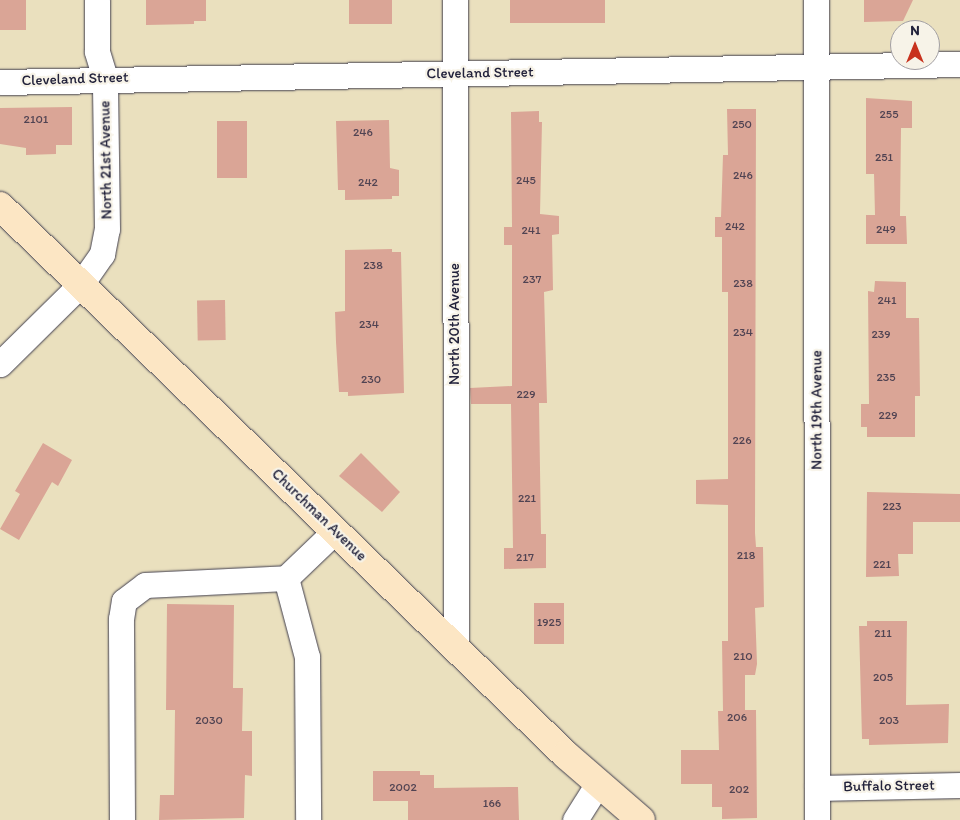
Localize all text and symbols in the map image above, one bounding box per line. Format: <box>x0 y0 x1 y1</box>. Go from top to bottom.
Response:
north arrow <box>890 20 940 70</box>
text: N <box>910 22 920 39</box>
street label: Cleveland Street <box>427 63 533 83</box>
street label: Cleveland Street <box>21 68 129 90</box>
street label: North 21st Avenue <box>96 101 116 219</box>
house number: 255 <box>880 108 898 122</box>
house number: 2101 <box>24 113 48 127</box>
house number: 250 <box>732 118 752 132</box>
house number: 246 <box>353 126 373 140</box>
house number: 251 <box>875 151 893 165</box>
house number: 246 <box>733 169 753 183</box>
house number: 245 <box>516 174 536 188</box>
house number: 242 <box>358 176 378 190</box>
house number: 242 <box>725 220 745 234</box>
house number: 249 <box>876 223 896 237</box>
house number: 241 <box>521 224 541 238</box>
house number: 238 <box>363 259 383 273</box>
street label: North 20th Avenue <box>446 263 464 385</box>
house number: 237 <box>523 273 541 287</box>
house number: 238 <box>733 277 753 291</box>
house number: 241 <box>877 294 897 308</box>
house number: 234 <box>359 318 379 332</box>
house number: 234 <box>733 326 753 340</box>
house number: 239 <box>871 328 891 342</box>
street label: North 19th Avenue <box>808 350 826 470</box>
house number: 235 <box>876 371 896 385</box>
house number: 230 <box>361 373 381 387</box>
house number: 229 <box>517 388 535 402</box>
house number: 229 <box>879 409 897 423</box>
house number: 226 <box>733 434 751 448</box>
street label: Churchman Avenue <box>268 465 370 565</box>
house number: 221 <box>518 492 536 506</box>
house number: 223 <box>882 500 902 514</box>
house number: 218 <box>737 549 755 563</box>
house number: 217 <box>516 551 534 565</box>
house number: 221 <box>873 558 891 572</box>
house number: 1925 <box>537 616 561 630</box>
house number: 211 <box>874 627 892 641</box>
house number: 210 <box>733 650 753 664</box>
house number: 205 <box>873 671 893 685</box>
house number: 206 <box>727 711 747 725</box>
house number: 2030 <box>195 714 223 728</box>
house number: 203 <box>879 714 899 728</box>
street label: Buffalo Street <box>843 776 935 796</box>
house number: 2002 <box>389 781 417 795</box>
house number: 202 <box>729 783 749 797</box>
house number: 166 <box>483 797 501 811</box>

